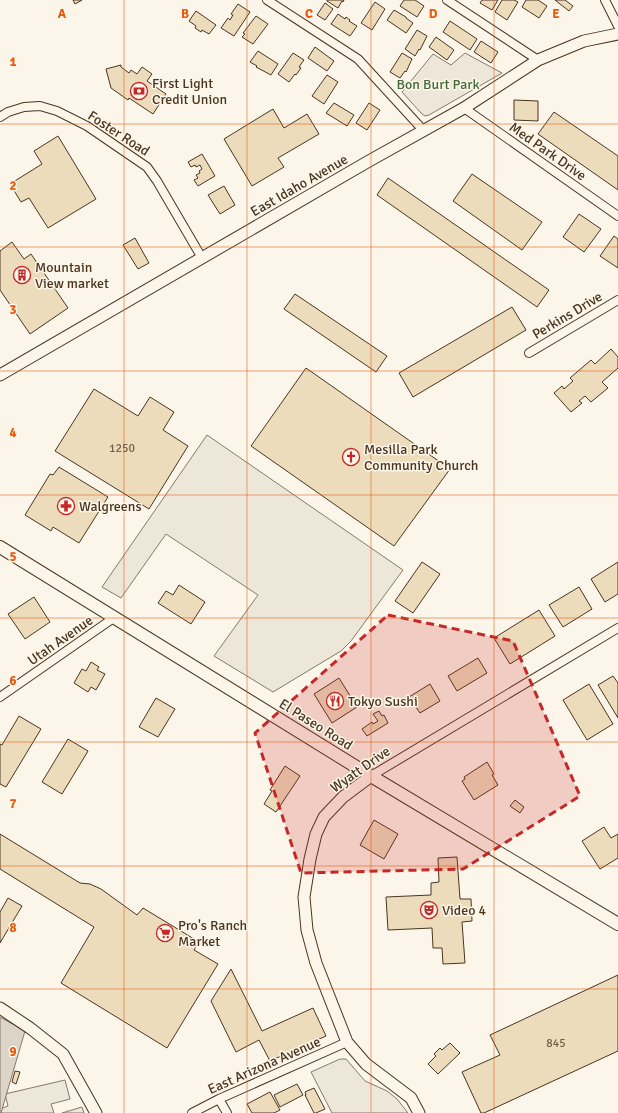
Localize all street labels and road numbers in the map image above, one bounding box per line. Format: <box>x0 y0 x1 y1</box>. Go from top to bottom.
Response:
street label: Foster Road <box>85 107 153 160</box>
street label: Med Park Drive <box>506 119 590 184</box>
street label: East Idaho Avenue <box>248 151 351 220</box>
street label: Perkins Drive <box>529 288 605 343</box>
street label: Utah Avenue <box>24 612 96 669</box>
street label: El Paseo Road <box>276 695 356 754</box>
street label: Wyatt Drive <box>327 743 394 796</box>
street label: East Arizona Avenue <box>205 1033 323 1098</box>

